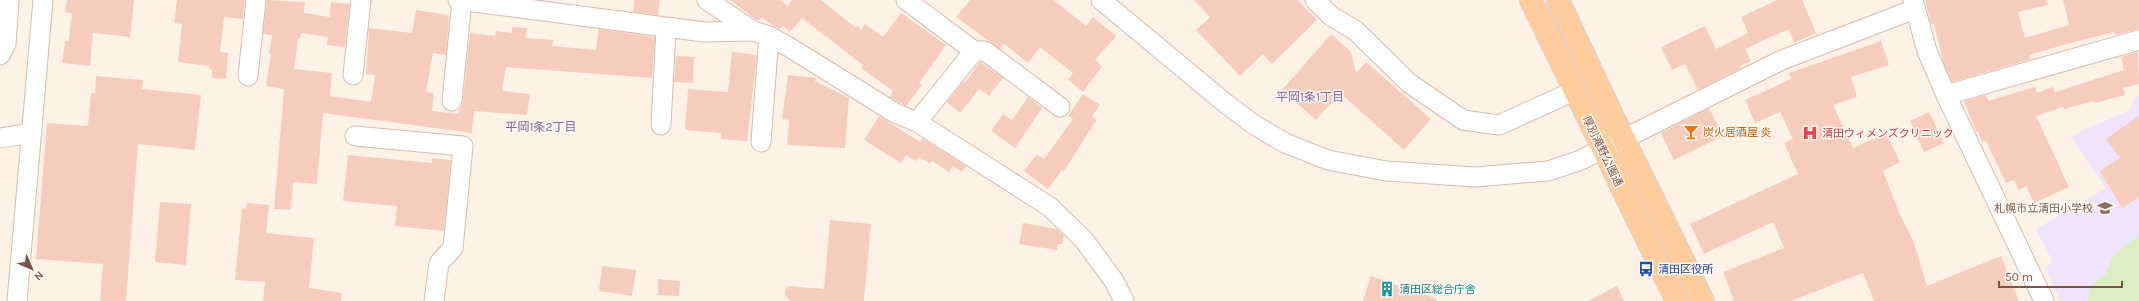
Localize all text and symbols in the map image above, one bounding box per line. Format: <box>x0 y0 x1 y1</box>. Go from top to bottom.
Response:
district label: 平岡1条1丁目 <box>1276 90 1344 104</box>
street label: 厚別滝野公園通 <box>1580 114 1625 189</box>
district label: 平岡1条2丁目 <box>506 120 576 134</box>
bar icon: 炭火居酒屋 炎 <box>1682 123 1700 141</box>
hospital icon: 清田ウィメンズクリニック <box>1801 124 1819 142</box>
place label: 炭火居酒屋 炎 <box>1703 126 1772 139</box>
place label: 清田ウィメンズクリニック <box>1822 127 1954 140</box>
school or university icon: 札幌市立清田小学校 <box>2096 199 2114 217</box>
place label: 札幌市立清田小学校 <box>1994 202 2093 215</box>
north arrow <box>12 249 52 289</box>
bus stop icon: 清田区役所 <box>1637 260 1655 278</box>
place label: 清田区役所 <box>1658 263 1714 276</box>
scale bar <box>1999 263 2122 289</box>
text: N <box>31 268 46 283</box>
text: 50 m <box>2005 270 2033 284</box>
building icon: 清田区総合庁舎 <box>1378 280 1396 298</box>
place label: 清田区総合庁舎 <box>1399 283 1476 296</box>

